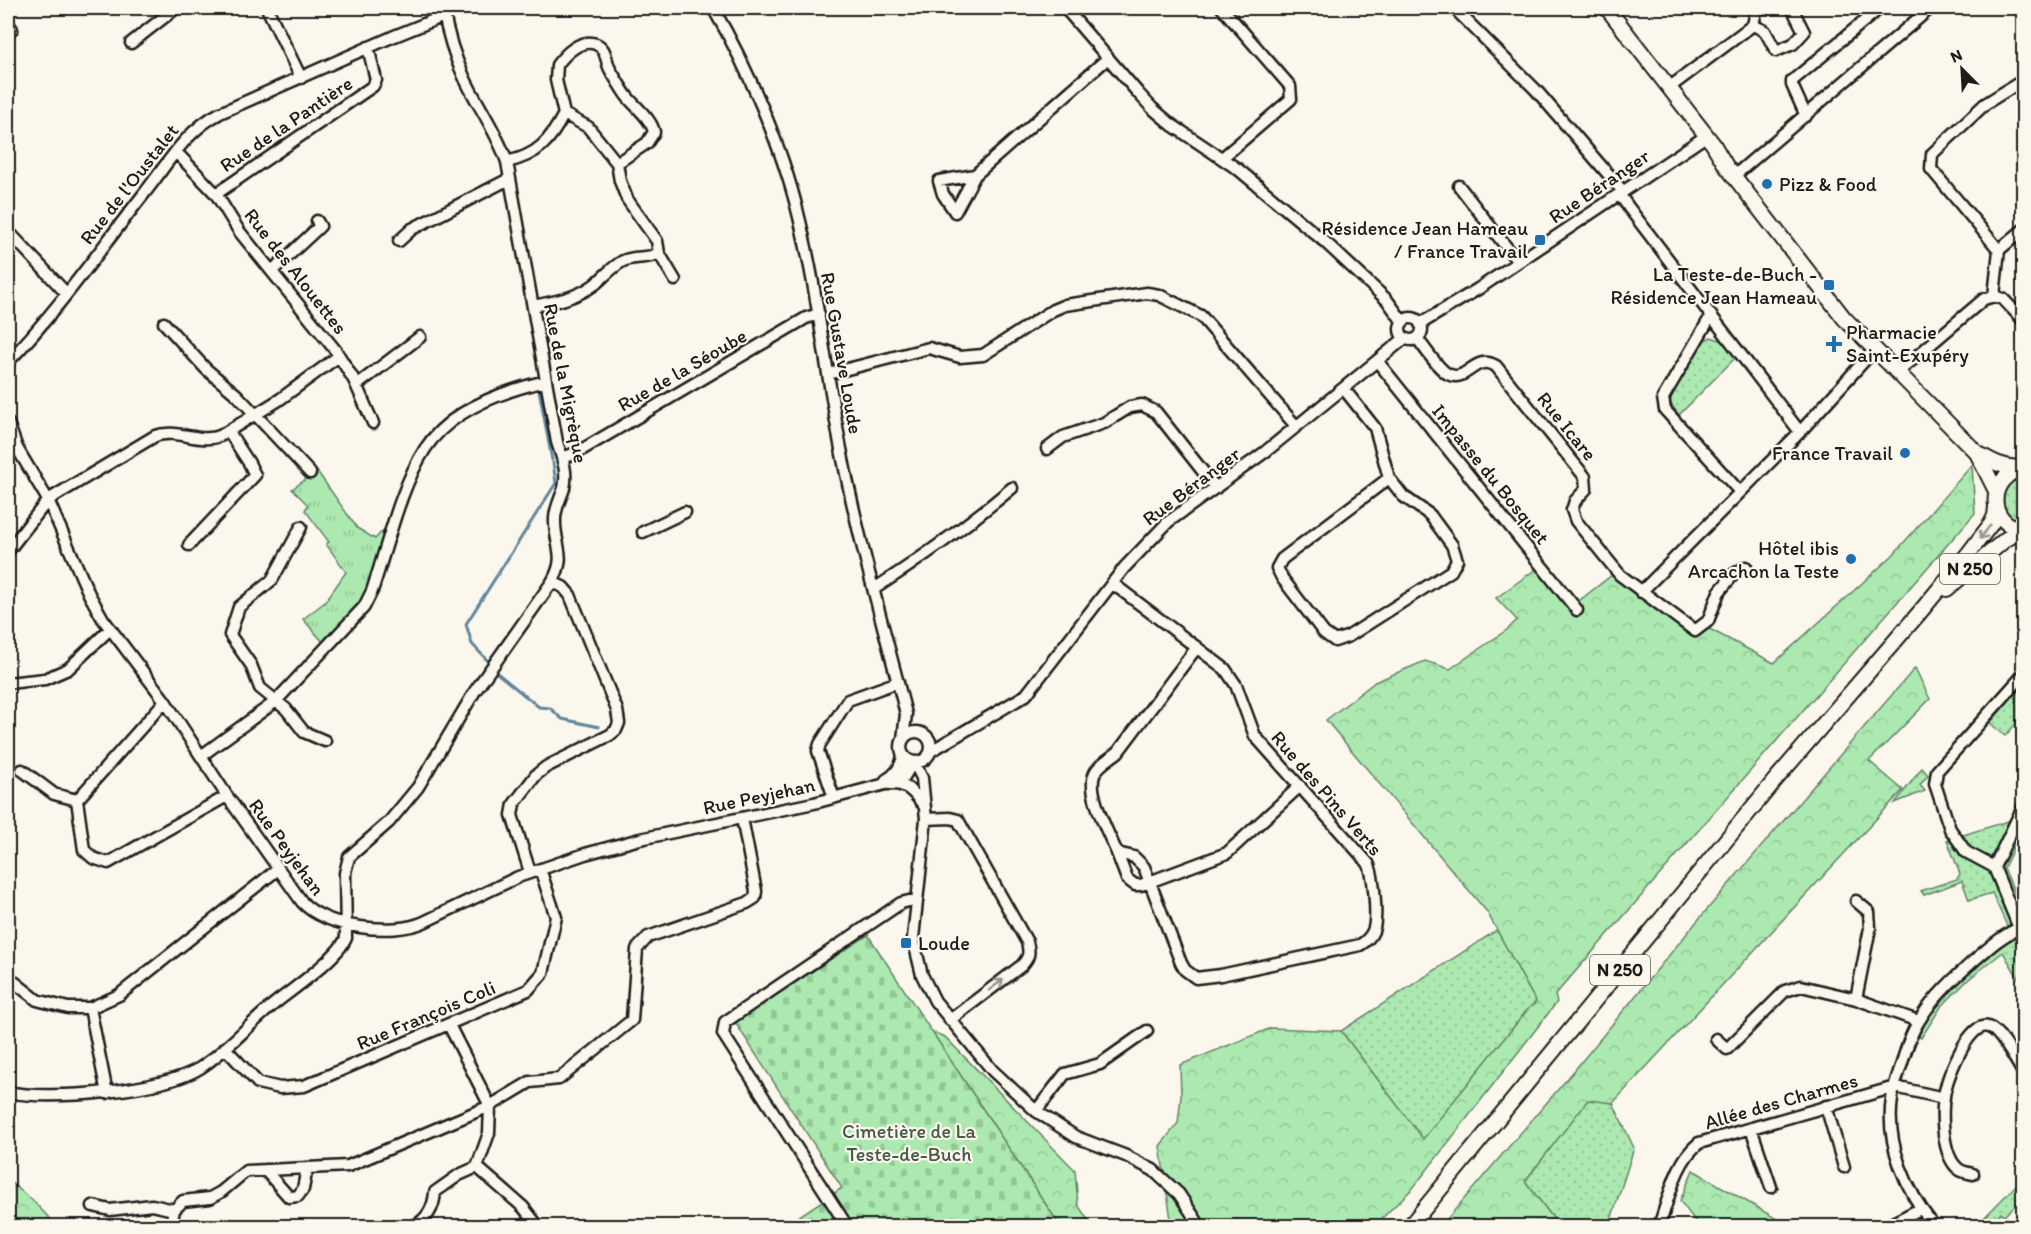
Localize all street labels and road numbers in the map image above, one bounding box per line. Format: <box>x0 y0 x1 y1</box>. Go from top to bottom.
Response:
street label: Rue de la Pantière <box>215 71 357 177</box>
street label: Rue de l'Oustalet <box>74 119 184 249</box>
street label: Rue Béranger <box>1544 144 1654 228</box>
street label: Rue des Alouettes <box>239 203 353 339</box>
street label: Rue Gustave Loude <box>816 270 868 436</box>
street label: Rue de la Migrèque <box>539 301 593 465</box>
street label: Rue de la Séoube <box>613 323 751 417</box>
street label: Rue Icare <box>1532 387 1602 465</box>
street label: Impasse du Bosquet <box>1427 399 1555 549</box>
street label: Rue Béranger <box>1137 441 1245 531</box>
road number: N 250 <box>1940 554 2000 584</box>
street label: Rue des Pins Verts <box>1266 726 1388 860</box>
street label: Rue Peyjehan <box>701 772 817 820</box>
street label: Rue Peyjehan <box>244 794 330 900</box>
road number: N 250 <box>1590 955 1650 985</box>
street label: Rue François Coli <box>353 975 499 1055</box>
street label: Allée des Charmes <box>1702 1068 1860 1134</box>

